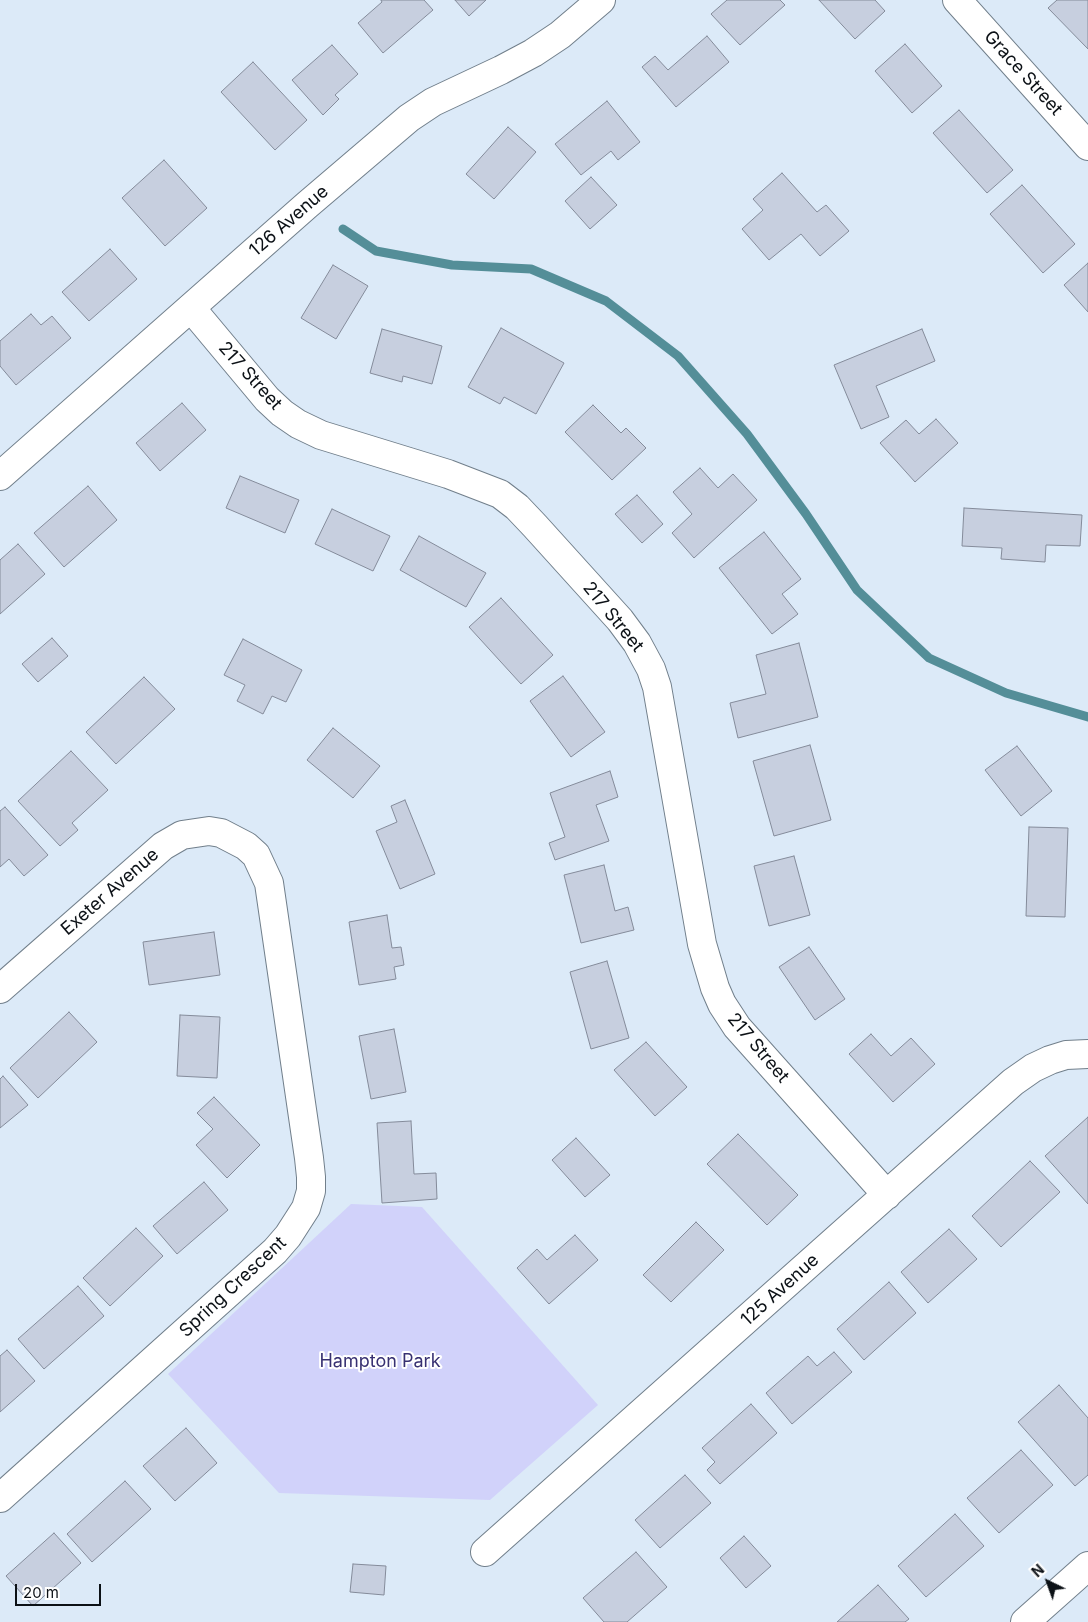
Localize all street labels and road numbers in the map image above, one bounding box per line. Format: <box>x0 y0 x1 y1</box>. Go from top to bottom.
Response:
street label: Grace Street <box>979 26 1067 120</box>
street label: 126 Avenue <box>245 181 333 261</box>
street label: 217 Street <box>214 337 286 415</box>
street label: 217 Street <box>578 577 648 657</box>
street label: Exeter Avenue <box>57 844 163 940</box>
street label: 217 Street <box>723 1009 793 1087</box>
street label: Spring Crescent <box>175 1232 291 1342</box>
street label: 125 Avenue <box>737 1249 823 1331</box>

